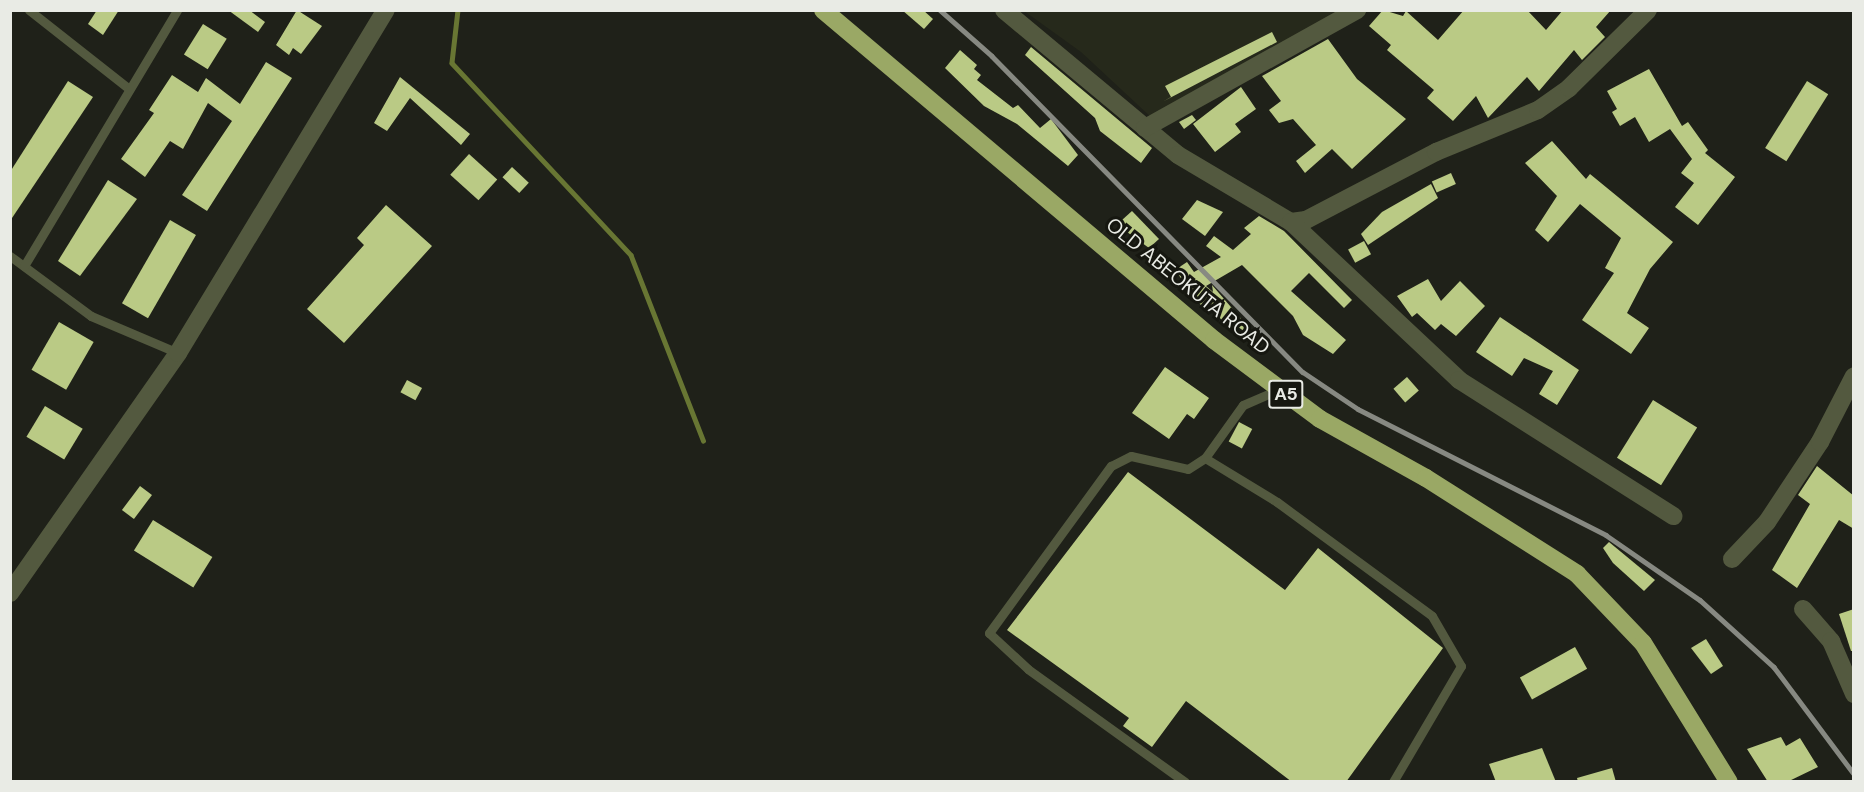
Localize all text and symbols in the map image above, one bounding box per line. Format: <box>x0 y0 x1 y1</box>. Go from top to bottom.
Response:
street label: OLD ABEOKUTA ROAD <box>1101 213 1275 359</box>
road number: A5 <box>1268 379 1304 409</box>

